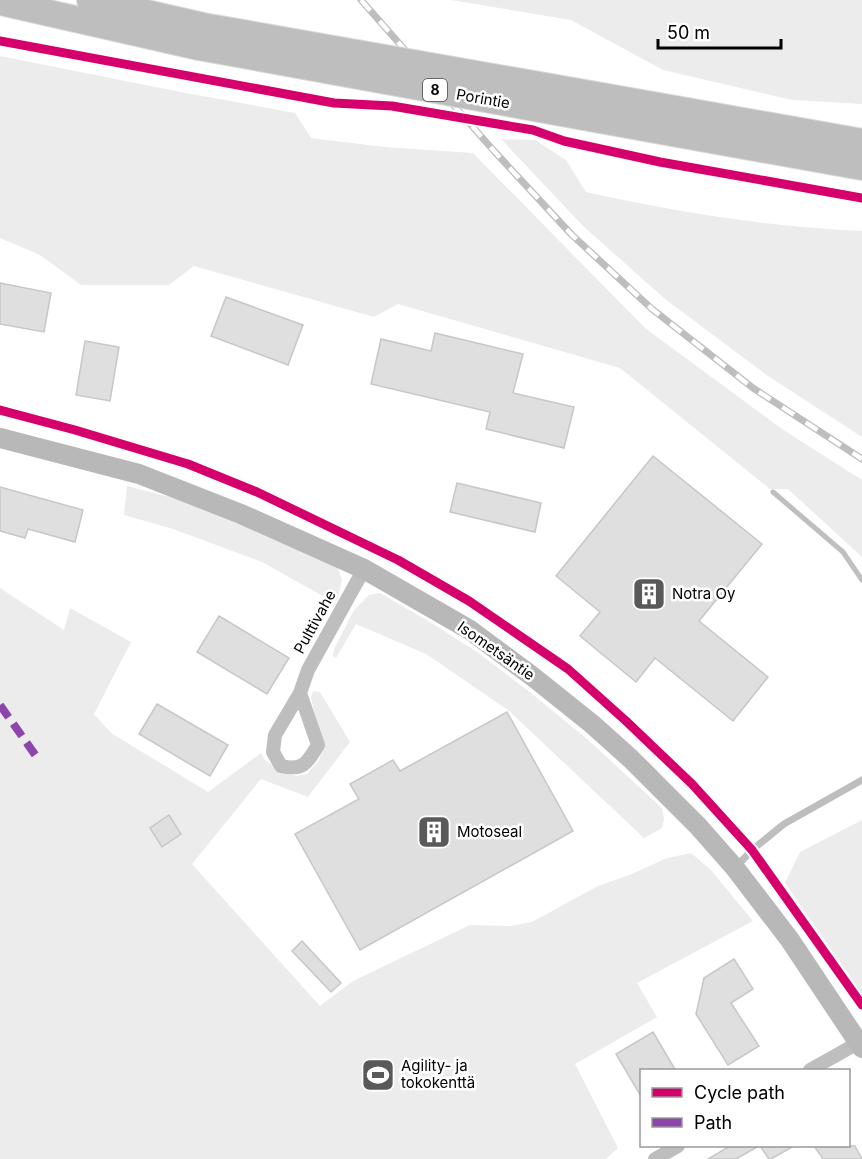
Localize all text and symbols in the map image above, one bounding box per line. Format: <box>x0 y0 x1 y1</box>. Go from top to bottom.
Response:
scale bar <box>658 12 781 50</box>
text: 50 m <box>667 22 710 43</box>
road number: 8 <box>423 79 447 101</box>
street label: Porintie <box>455 84 511 113</box>
building icon: Notra Oy <box>631 576 667 612</box>
place label: Notra Oy <box>672 584 736 603</box>
street label: Pulttivahe <box>289 587 340 657</box>
street label: Isometsäntie <box>454 617 539 684</box>
building icon: Motoseal <box>416 814 452 850</box>
place label: Motoseal <box>457 822 522 841</box>
place label: Agility- ja tokokenttä <box>401 1056 475 1092</box>
sports icon: Agility- ja tokokenttä <box>360 1057 396 1093</box>
legend <box>640 1069 850 1147</box>
text: Cycle path <box>694 1082 785 1103</box>
text: Path <box>694 1112 732 1133</box>

